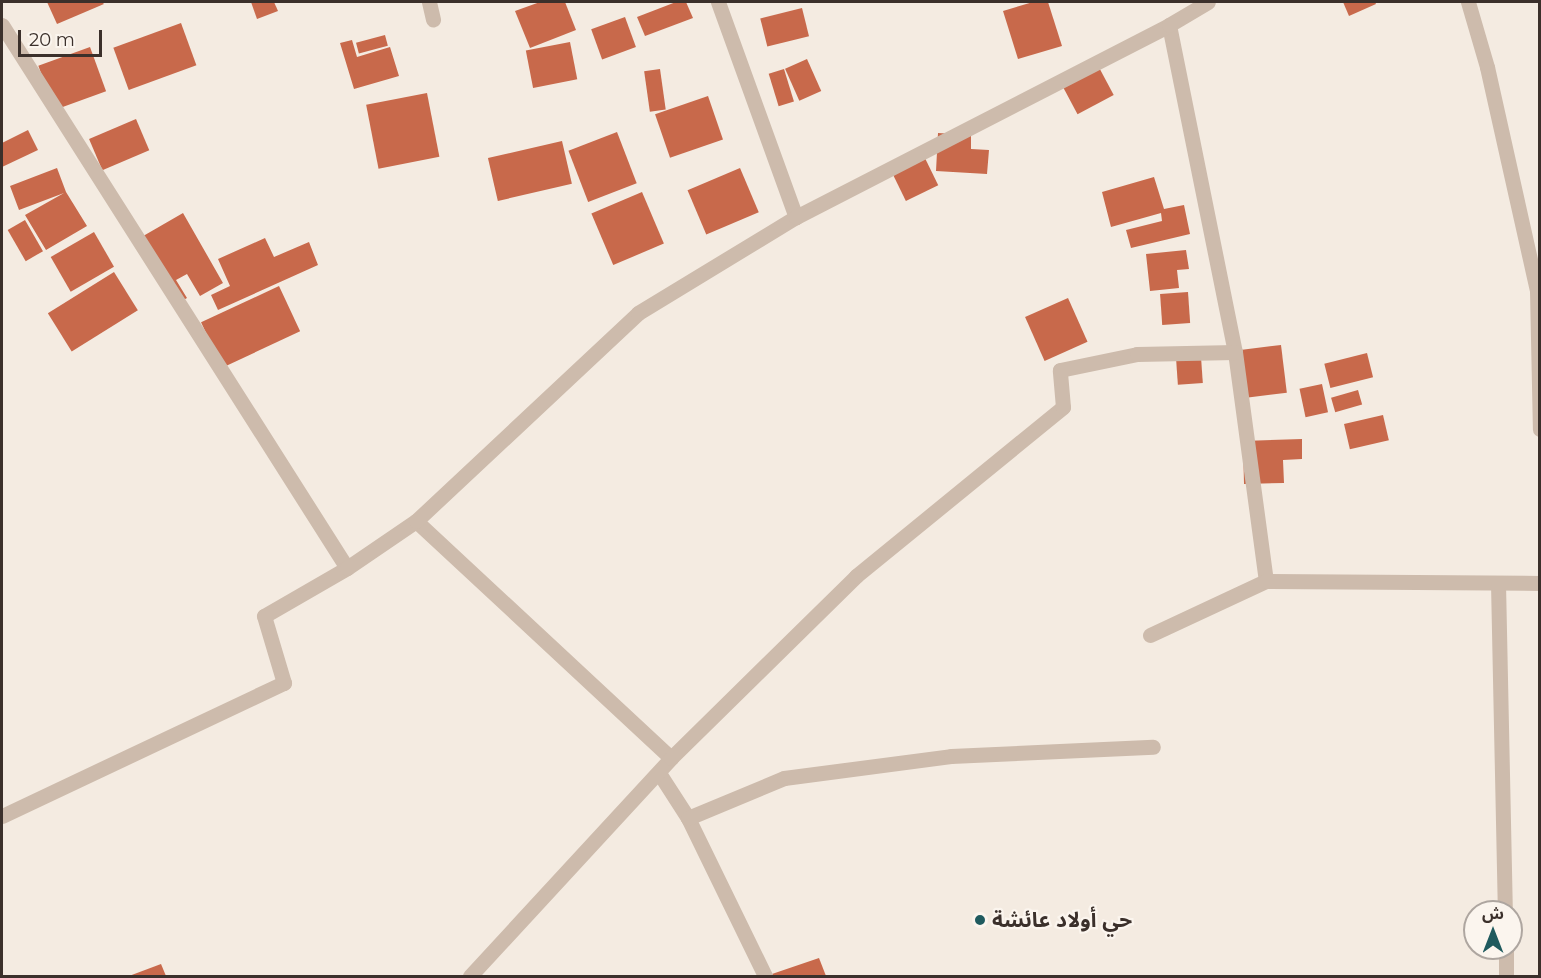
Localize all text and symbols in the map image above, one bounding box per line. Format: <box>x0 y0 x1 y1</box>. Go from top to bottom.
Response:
scale bar <box>21 18 105 56</box>
text: 20 m <box>29 29 75 51</box>
north arrow <box>1463 900 1523 960</box>
text: ش <box>1482 904 1504 923</box>
place label: حي أولاد عائشة <box>992 907 1132 933</box>
marker: حي أولاد عائشة <box>973 913 987 927</box>

